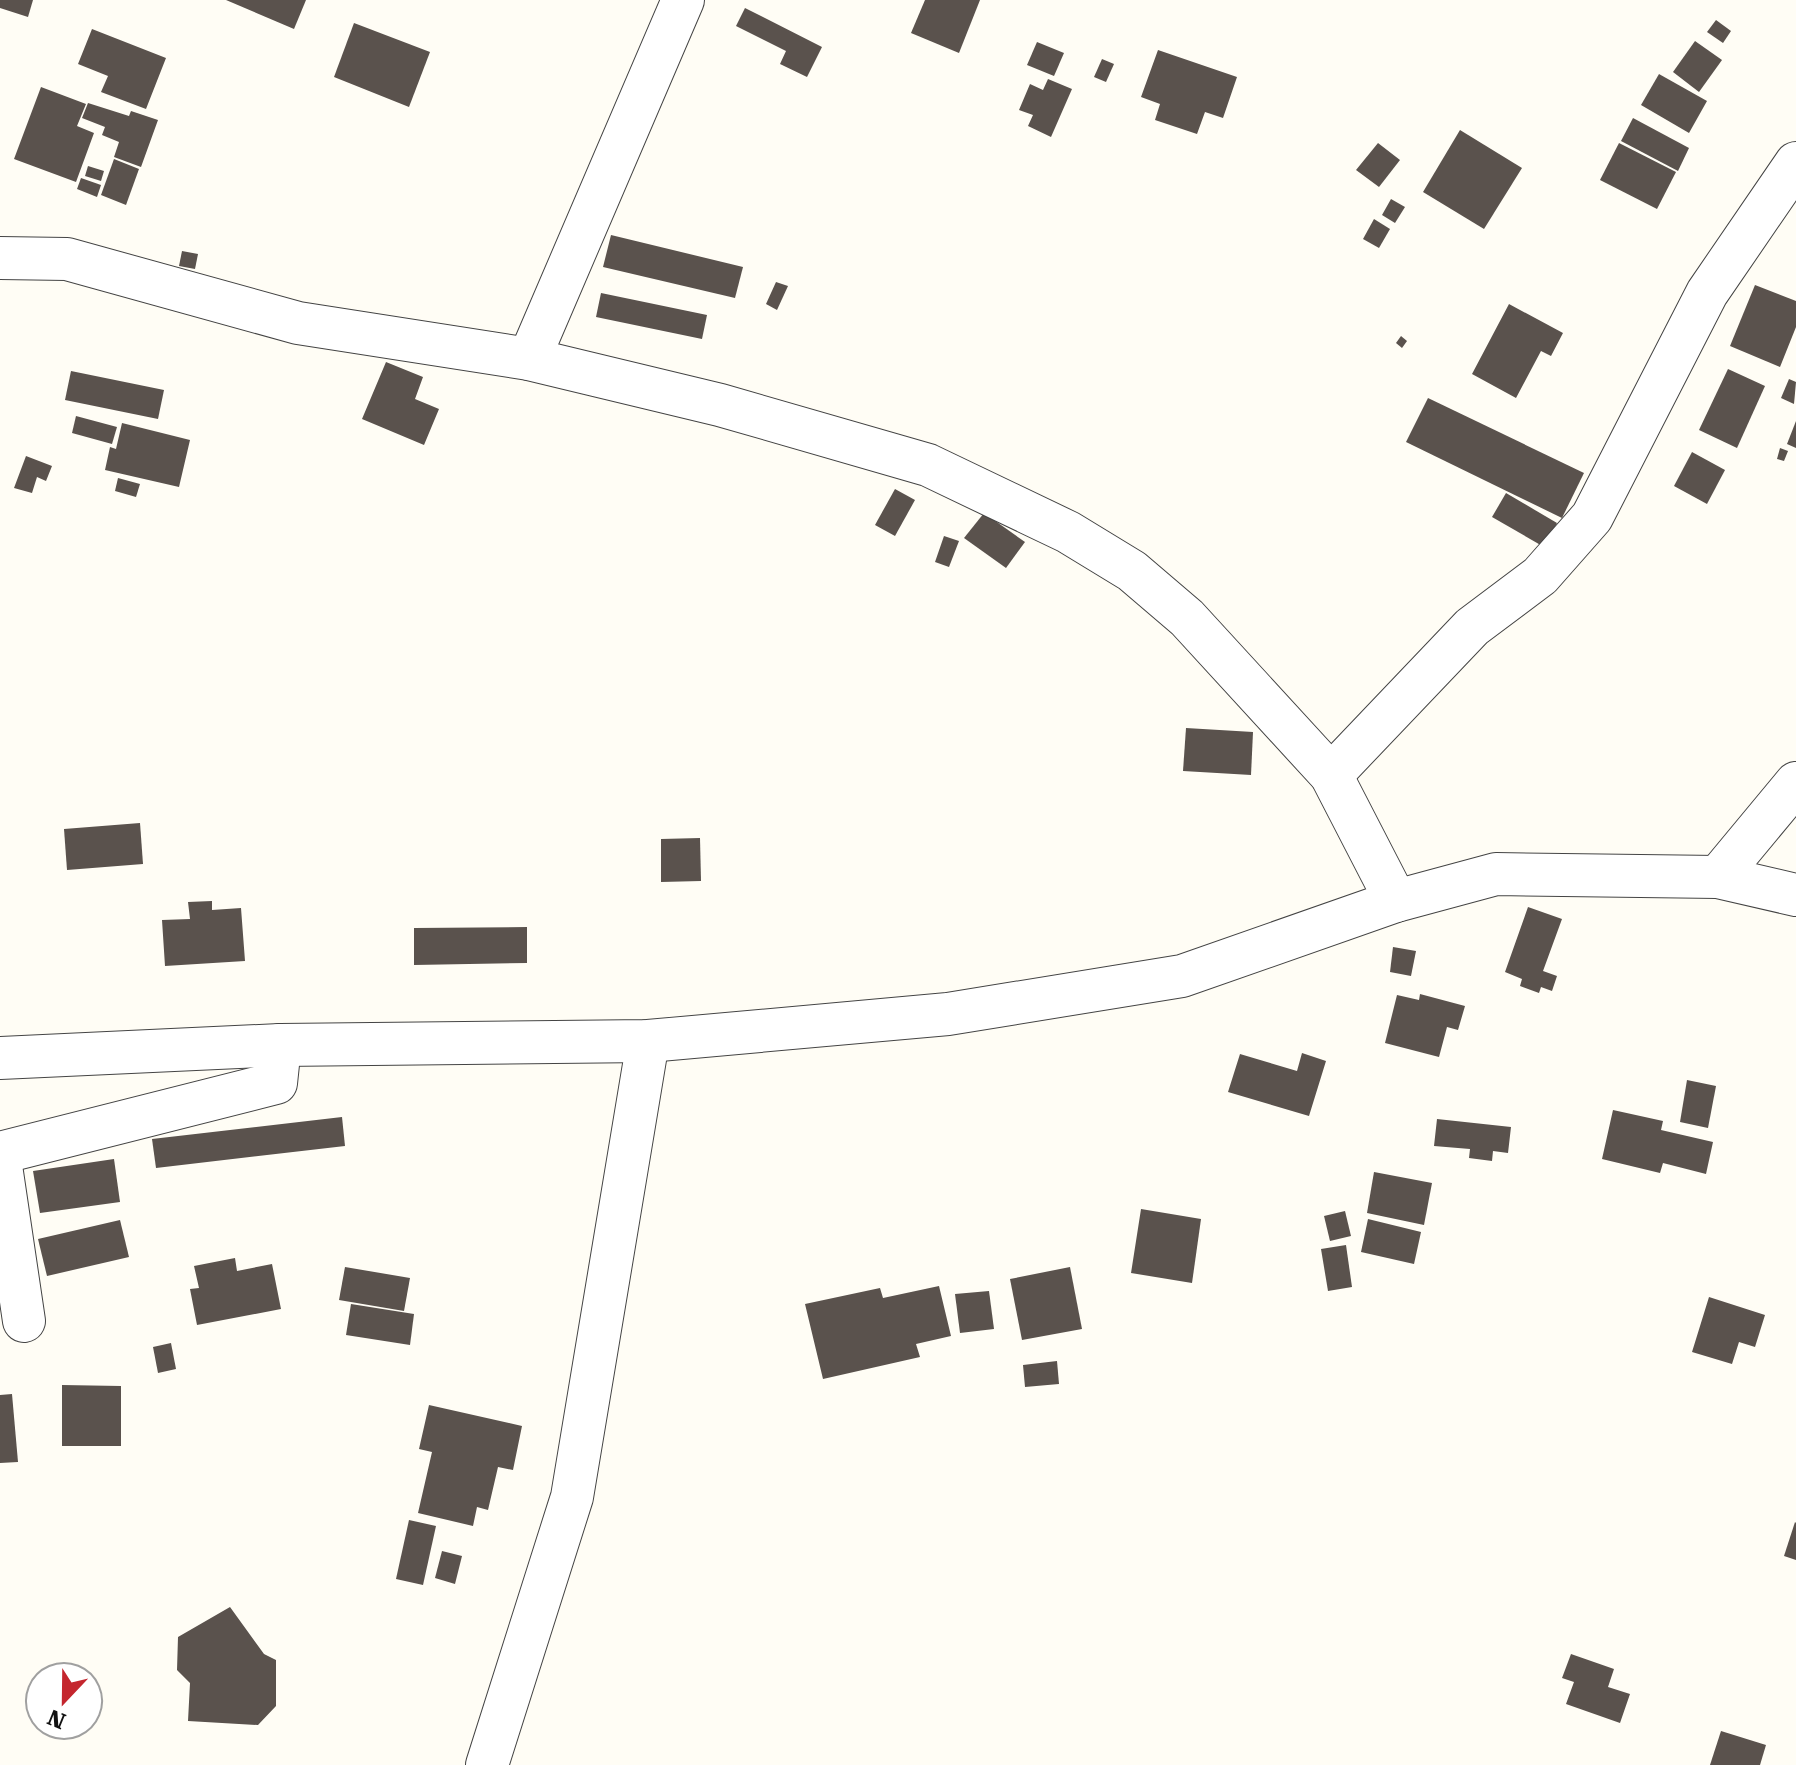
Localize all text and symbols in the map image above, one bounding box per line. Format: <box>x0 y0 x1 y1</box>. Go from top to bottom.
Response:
north arrow <box>24 1661 104 1741</box>
text: N <box>44 1704 69 1734</box>

